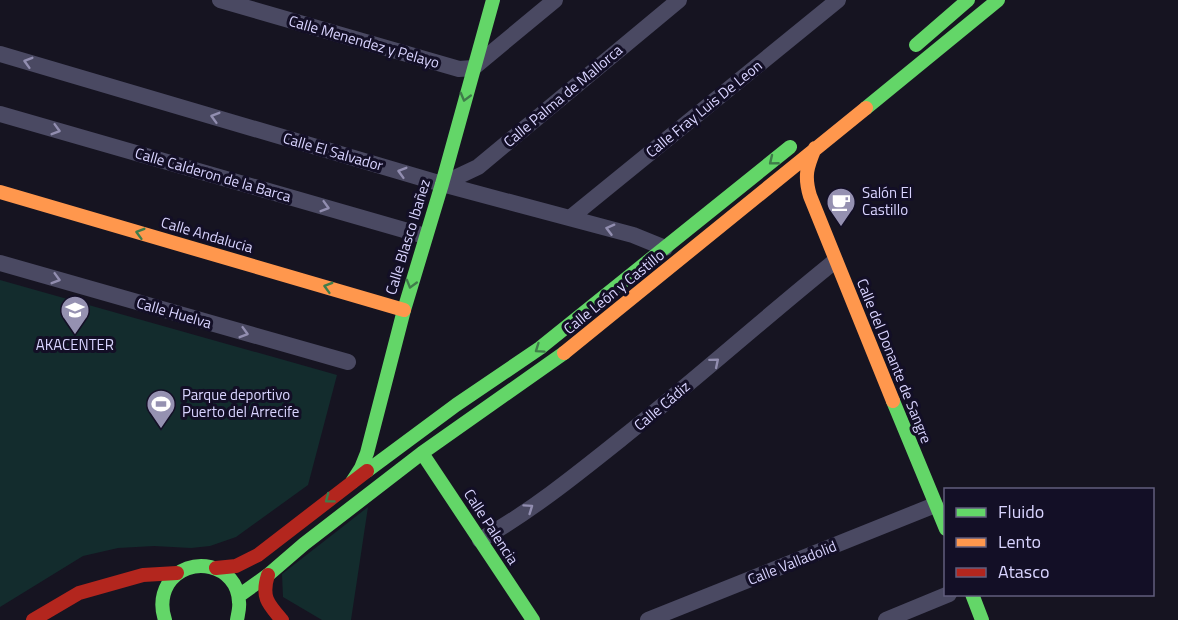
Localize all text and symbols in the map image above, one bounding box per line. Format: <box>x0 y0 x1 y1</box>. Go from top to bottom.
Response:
street label: Calle Menendez y Pelayo <box>286 9 442 74</box>
street label: Calle Palma de Mallorca <box>498 38 628 152</box>
street label: Calle Fray Luis De Leon <box>640 54 767 163</box>
one-way arrow <box>23 57 33 69</box>
one-way arrow <box>460 92 473 102</box>
one-way arrow <box>210 112 221 124</box>
one-way arrow <box>50 123 61 135</box>
street label: Calle El Salvador <box>280 126 386 177</box>
street label: Calle Calderon de la Barca <box>132 141 294 208</box>
one-way arrow <box>768 154 779 165</box>
one-way arrow <box>397 167 408 179</box>
street label: Calle Blasco Ibañez <box>379 176 436 298</box>
place label: Salón El Castillo <box>862 181 912 221</box>
cafe icon: Salón El Castillo <box>825 186 857 228</box>
one-way arrow <box>319 200 329 212</box>
street label: Calle Andalucia <box>158 210 256 259</box>
one-way arrow <box>605 224 616 236</box>
one-way arrow <box>135 228 146 240</box>
street label: Calle León y Castillo <box>558 244 669 340</box>
one-way arrow <box>50 272 61 284</box>
street label: Calle del Donante de Sangre <box>851 275 938 447</box>
one-way arrow <box>406 278 418 289</box>
one-way arrow <box>323 282 333 294</box>
street label: Calle Huelva <box>134 291 215 334</box>
school or university icon: AKACENTER <box>59 294 91 336</box>
one-way arrow <box>238 326 249 338</box>
place label: AKACENTER <box>36 333 114 356</box>
one-way arrow <box>534 342 545 353</box>
one-way arrow <box>708 358 719 369</box>
street label: Calle Cádiz <box>629 375 695 436</box>
place label: Parque deportivo Puerto del Arrecife <box>182 383 299 423</box>
sports icon: Parque deportivo Puerto del Arrecife <box>145 388 177 430</box>
street label: Calle Palencia <box>458 484 525 570</box>
legend <box>944 488 1154 596</box>
one-way arrow <box>325 492 336 503</box>
text: Fluido <box>998 498 1044 525</box>
one-way arrow <box>522 504 533 515</box>
text: Lento <box>998 528 1041 555</box>
street label: Calle Valladolid <box>744 534 840 591</box>
text: Atasco <box>998 558 1049 585</box>

